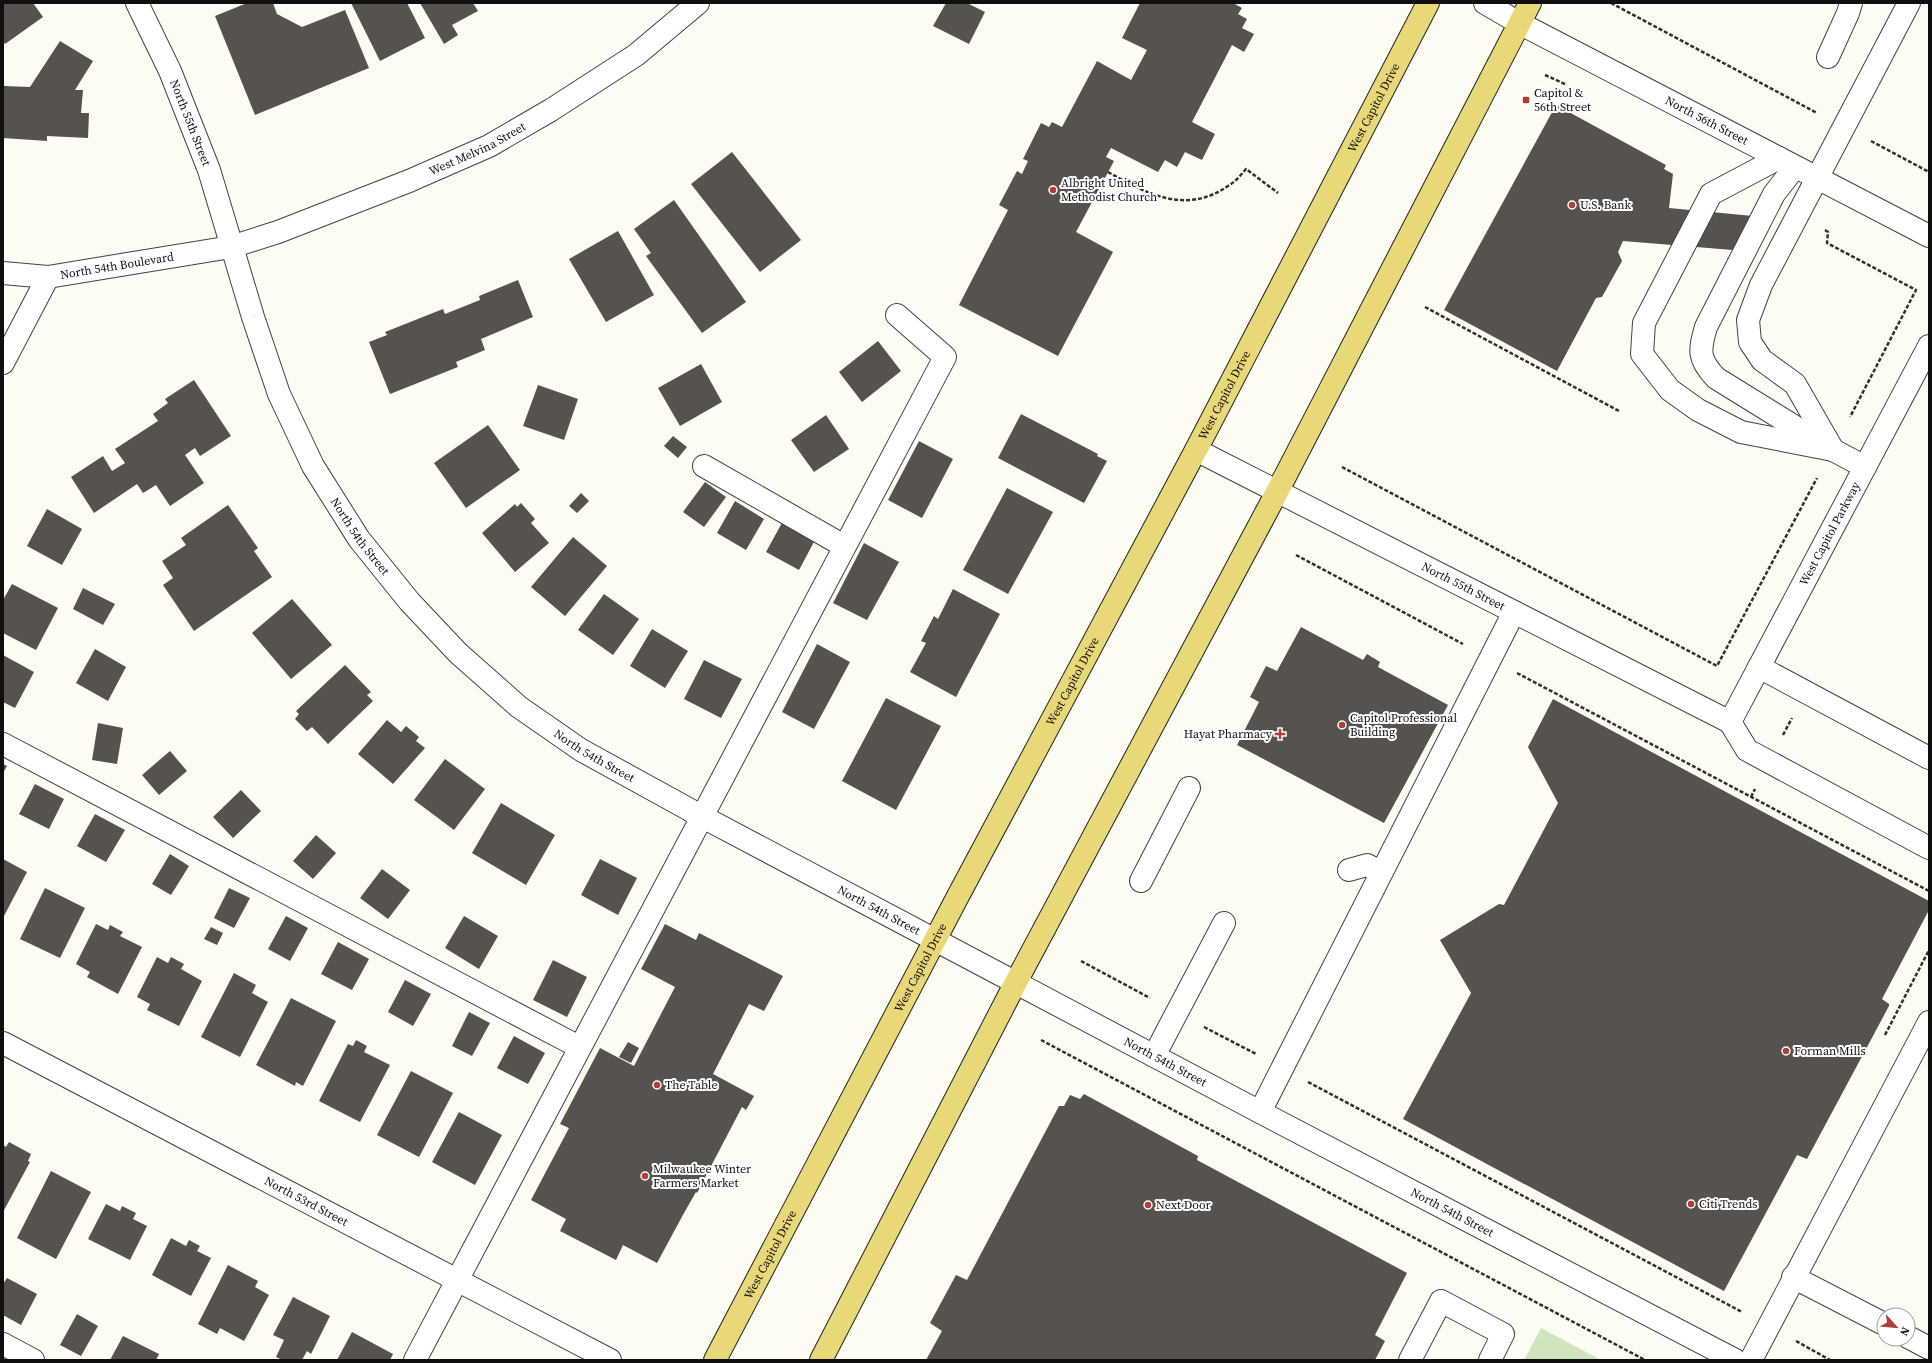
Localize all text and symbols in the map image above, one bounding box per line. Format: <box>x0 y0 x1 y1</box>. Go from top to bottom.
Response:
street label: West Capitol Drive <box>1344 60 1403 155</box>
street label: North 55th Street <box>166 77 215 168</box>
place label: Capitol & 56th Street <box>1534 85 1591 115</box>
street label: North 56th Street <box>1662 92 1751 149</box>
marker: Capitol & 56th Street <box>1521 95 1531 105</box>
street label: West Melvina Street <box>427 118 529 179</box>
place label: Albright United Methodist Church <box>1061 175 1157 205</box>
marker: Albright United Methodist Church <box>1048 185 1058 195</box>
place label: U.S. Bank <box>1580 197 1632 213</box>
marker: U.S. Bank <box>1567 200 1577 210</box>
street label: North 54th Boulevard <box>59 248 175 283</box>
street label: West Capitol Drive <box>1195 348 1254 443</box>
street label: West Capitol Parkway <box>1796 478 1864 588</box>
street label: North 54th Street <box>327 495 393 578</box>
street label: North 55th Street <box>1419 558 1508 614</box>
street label: West Capitol Drive <box>1042 634 1103 729</box>
place label: Capitol Professional Building <box>1350 710 1457 740</box>
marker: Capitol Professional Building <box>1337 720 1347 730</box>
street label: North 54th Street <box>551 726 638 786</box>
place label: Hayat Pharmacy <box>1184 726 1273 742</box>
marker: Hayat Pharmacy <box>1275 729 1285 739</box>
street label: North 54th Street <box>835 882 923 939</box>
street label: West Capitol Drive <box>891 920 950 1015</box>
street label: North 54th Street <box>1121 1033 1210 1090</box>
place label: Forman Mills <box>1794 1043 1866 1059</box>
marker: Forman Mills <box>1781 1046 1791 1056</box>
place label: The Table <box>665 1077 718 1093</box>
marker: The Table <box>652 1080 662 1090</box>
place label: Milwaukee Winter Farmers Market <box>653 1161 751 1191</box>
marker: Milwaukee Winter Farmers Market <box>640 1171 650 1181</box>
street label: North 53rd Street <box>262 1173 351 1230</box>
street label: North 54th Street <box>1408 1184 1497 1241</box>
place label: Citi Trends <box>1699 1196 1757 1212</box>
place label: Next Door <box>1156 1197 1211 1213</box>
marker: Citi Trends <box>1686 1199 1696 1209</box>
marker: Next Door <box>1143 1200 1153 1210</box>
street label: West Capitol Drive <box>740 1207 800 1302</box>
north arrow <box>1876 1307 1916 1347</box>
text: N <box>1896 1324 1913 1338</box>

